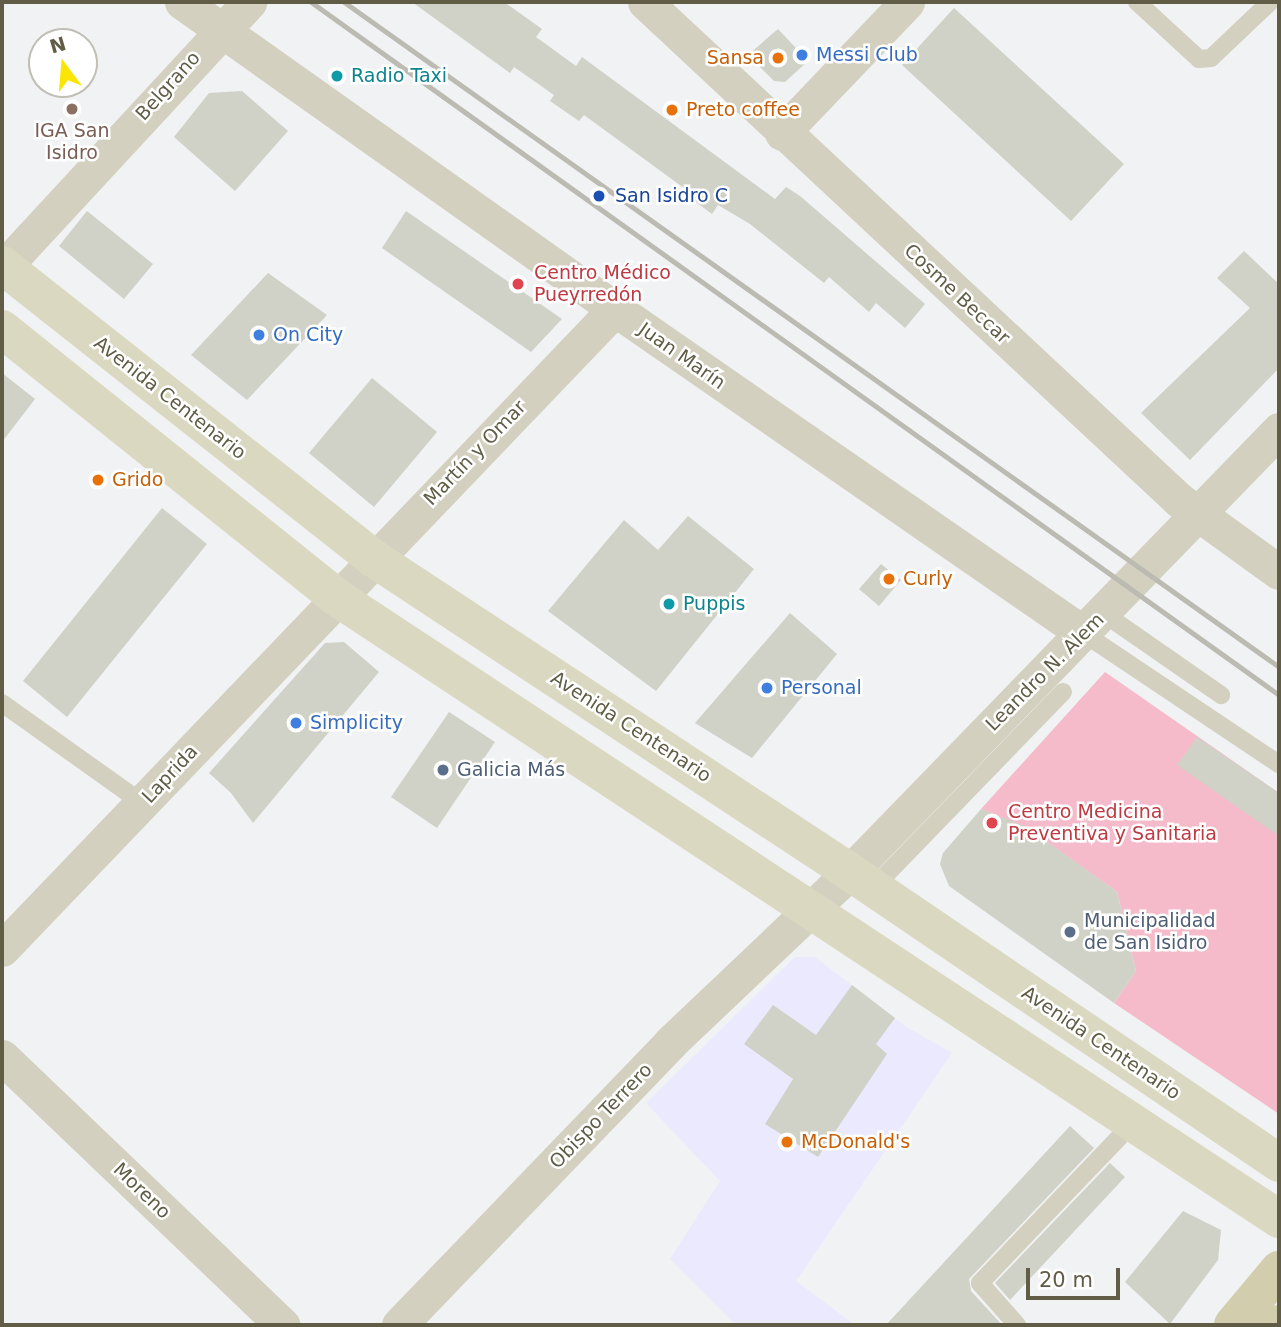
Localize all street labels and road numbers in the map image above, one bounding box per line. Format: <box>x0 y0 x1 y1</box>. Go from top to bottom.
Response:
street label: Belgrano <box>131 47 205 125</box>
street label: Cosme Beccar <box>899 239 1015 349</box>
street label: Juan Marín <box>634 318 730 394</box>
street label: Avenida Centenario <box>90 332 250 464</box>
street label: Martín y Omar <box>419 396 531 510</box>
street label: Leandro N. Alem <box>981 608 1109 736</box>
street label: Avenida Centenario <box>547 667 715 787</box>
street label: Laprida <box>137 740 203 808</box>
street label: Avenida Centenario <box>1017 981 1185 1105</box>
street label: Obispo Terrero <box>545 1059 657 1173</box>
street label: Moreno <box>109 1158 175 1224</box>

